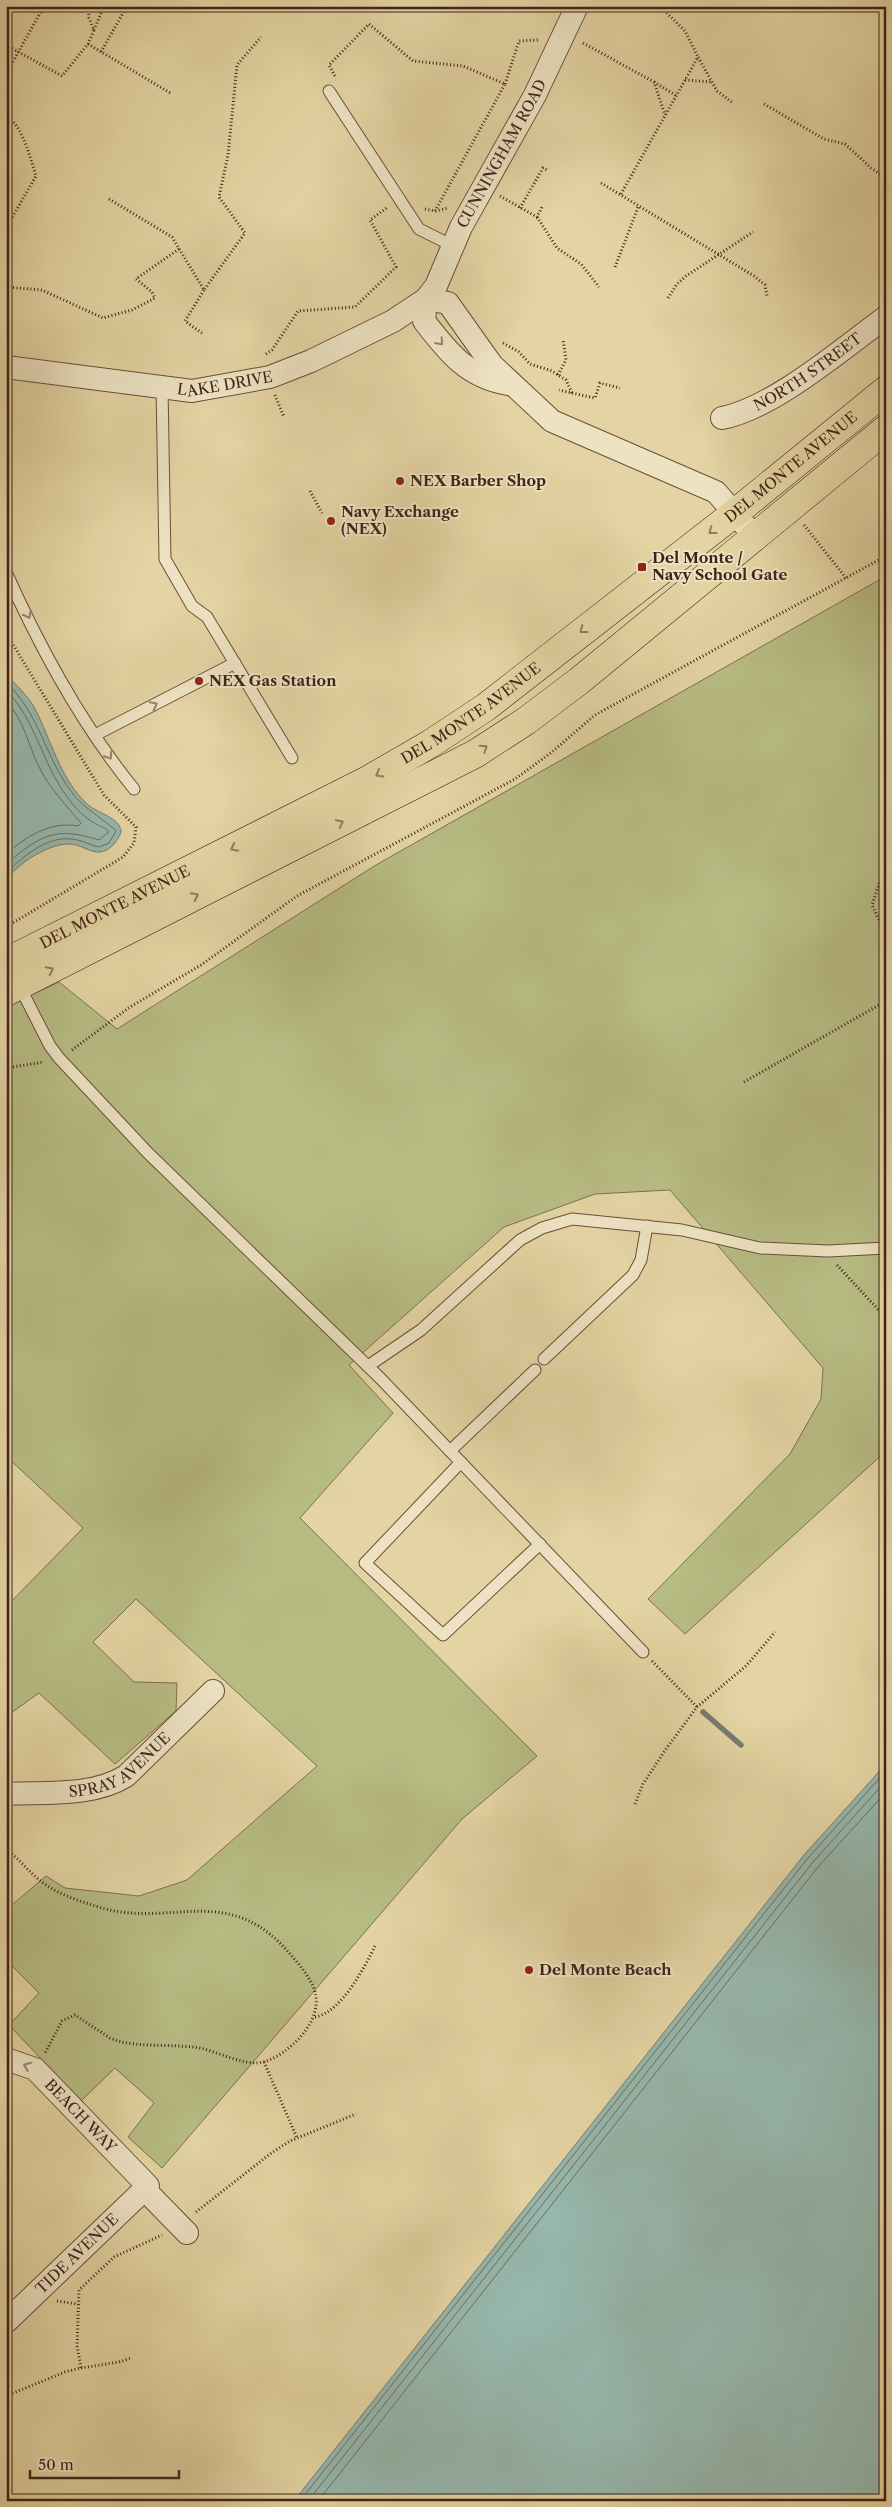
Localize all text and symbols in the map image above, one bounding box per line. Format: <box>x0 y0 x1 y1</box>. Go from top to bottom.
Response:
street label: CUNNINGHAM ROAD <box>452 76 550 231</box>
street label: NORTH STREET <box>750 328 866 415</box>
one-way arrow <box>434 336 443 345</box>
street label: LAKE DRIVE <box>176 367 274 401</box>
street label: DEL MONTE AVENUE <box>721 407 861 527</box>
place label: NEX Barber Shop <box>410 471 546 490</box>
marker: NEX Barber Shop <box>394 475 406 487</box>
place label: Navy Exchange (NEX) <box>341 502 459 538</box>
marker: Navy Exchange (NEX) <box>325 515 337 527</box>
one-way arrow <box>708 525 718 534</box>
place label: Del Monte / Navy School Gate <box>652 548 787 584</box>
marker: Del Monte / Navy School Gate <box>636 561 648 573</box>
one-way arrow <box>22 610 32 619</box>
one-way arrow <box>580 625 589 633</box>
street label: DEL MONTE AVENUE <box>397 658 544 768</box>
place label: NEX Gas Station <box>209 671 337 690</box>
marker: NEX Gas Station <box>193 675 205 687</box>
one-way arrow <box>149 701 158 711</box>
one-way arrow <box>478 745 488 754</box>
one-way arrow <box>102 751 112 760</box>
one-way arrow <box>375 767 384 777</box>
one-way arrow <box>334 819 343 829</box>
one-way arrow <box>231 842 240 852</box>
street label: DEL MONTE AVENUE <box>36 861 193 952</box>
one-way arrow <box>189 892 198 902</box>
one-way arrow <box>44 966 53 976</box>
street label: SPRAY AVENUE <box>68 1728 174 1801</box>
place label: Del Monte Beach <box>539 1960 672 1979</box>
marker: Del Monte Beach <box>523 1964 535 1976</box>
one-way arrow <box>23 2062 32 2072</box>
street label: BEACH WAY <box>41 2075 121 2157</box>
street label: TIDE AVENUE <box>31 2209 122 2298</box>
scale bar <box>30 2447 179 2479</box>
text: 50 m <box>38 2455 74 2474</box>

